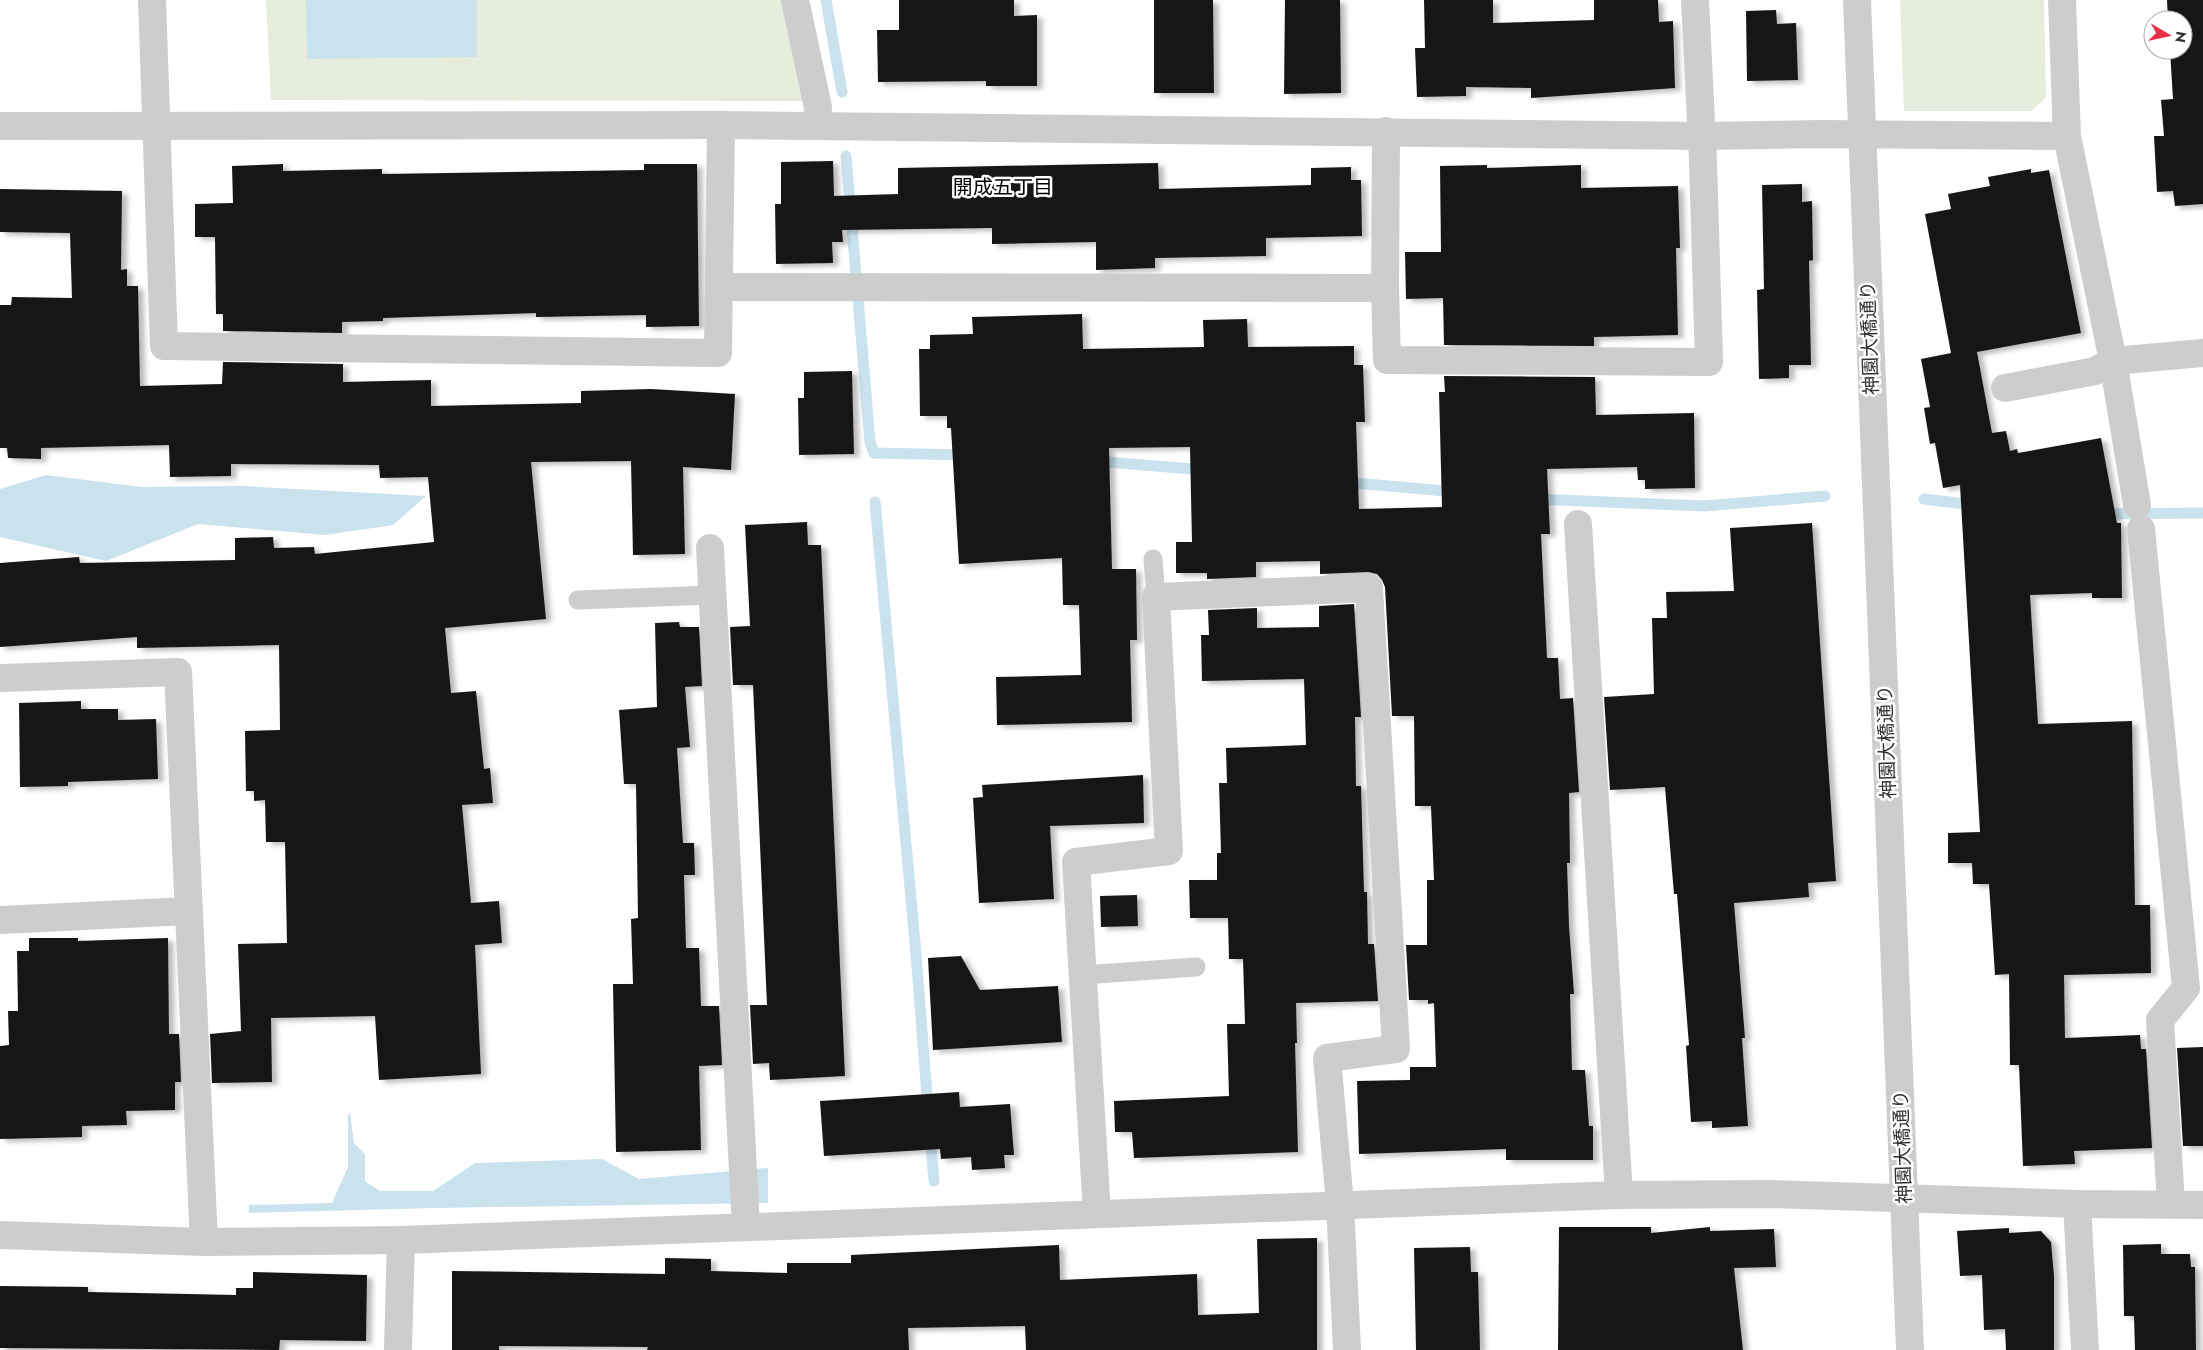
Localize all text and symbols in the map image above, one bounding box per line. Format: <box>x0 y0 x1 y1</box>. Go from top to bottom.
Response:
north arrow <box>2143 10 2193 60</box>
text: N <box>2170 30 2192 44</box>
district label: 開成五丁目 <box>953 173 1053 202</box>
street label: 神園大橋通り <box>1854 281 1885 395</box>
street label: 神園大橋通り <box>1871 685 1902 799</box>
street label: 神園大橋通り <box>1887 1090 1918 1204</box>

